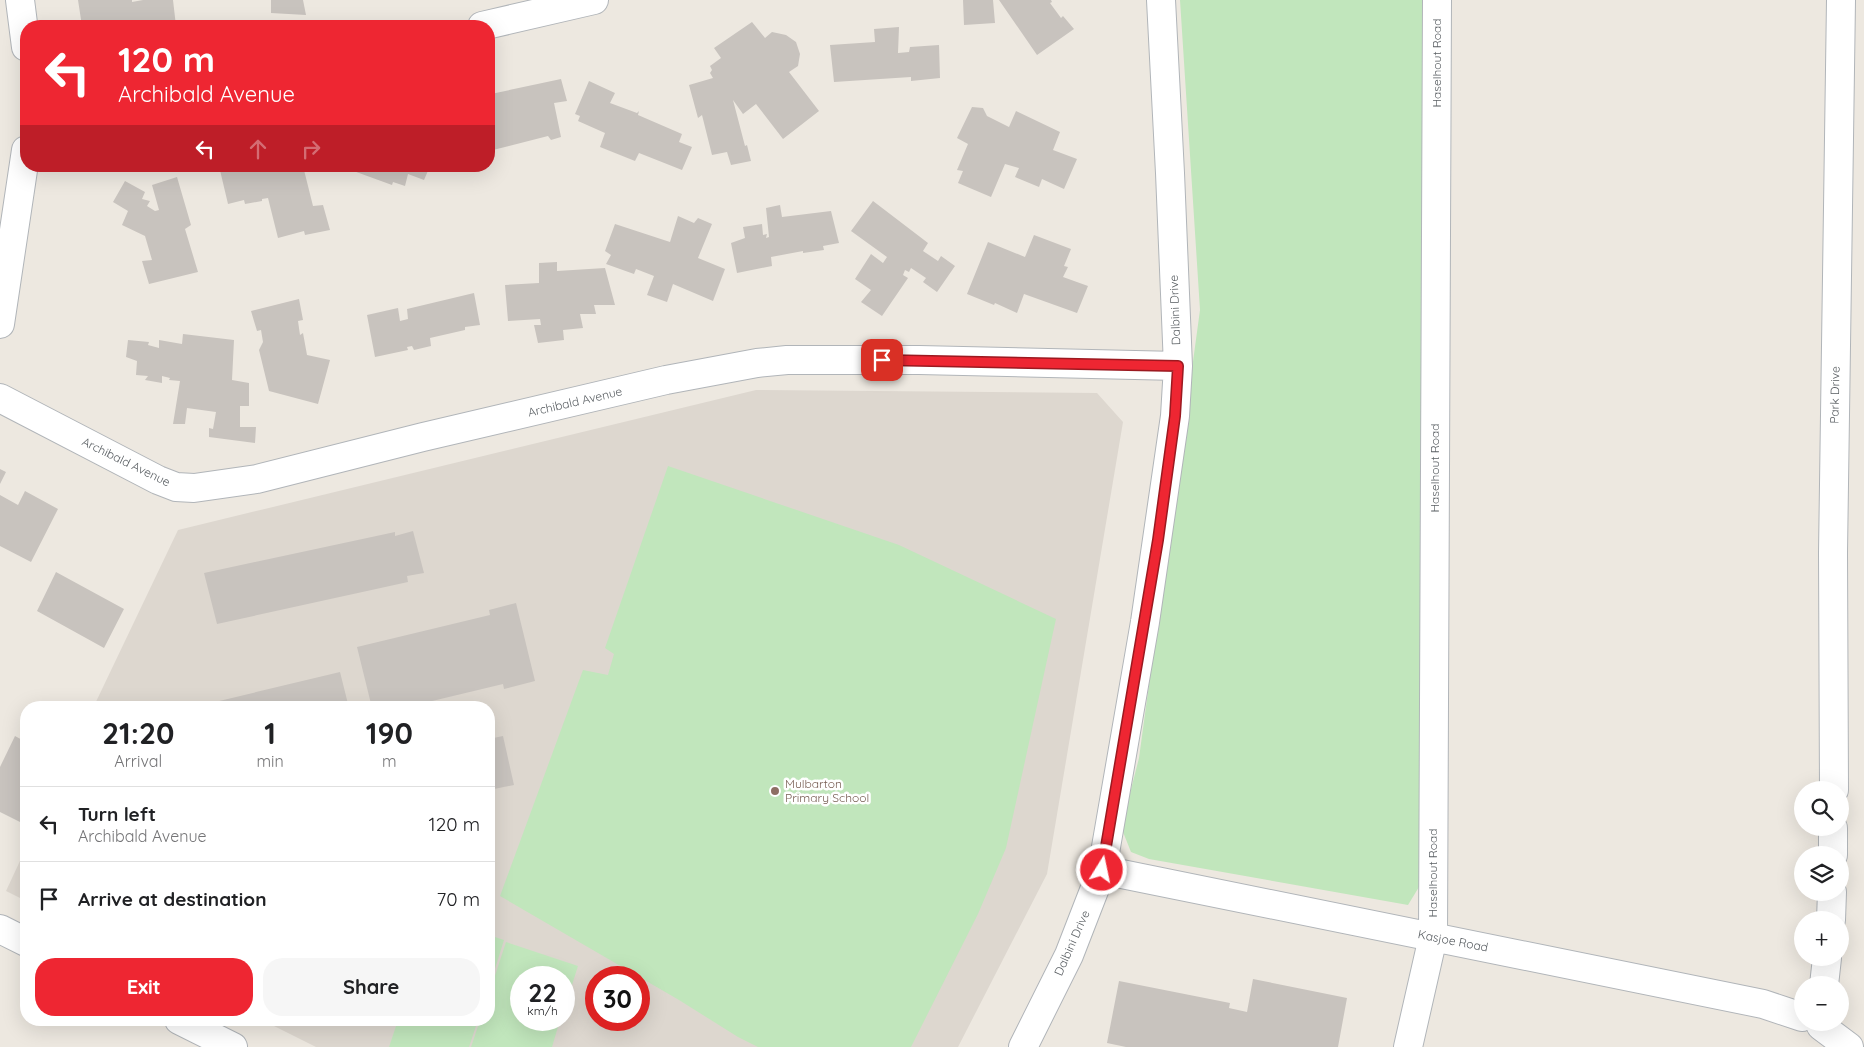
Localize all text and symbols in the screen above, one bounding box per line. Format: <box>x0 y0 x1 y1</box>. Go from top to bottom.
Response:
street label: Haselhout Road <box>1429 18 1444 108</box>
text: 120 m <box>118 37 215 81</box>
icon: left <box>35 40 100 105</box>
text: Archibald Avenue <box>118 80 295 108</box>
icon: left <box>191 135 219 163</box>
icon: ahead <box>244 135 272 163</box>
icon: right <box>297 135 325 163</box>
street label: Dalbini Drive <box>1166 274 1183 345</box>
pin <box>861 339 903 381</box>
icon: arrive <box>868 346 896 374</box>
street label: Park Drive <box>1826 366 1843 424</box>
street label: Archibald Avenue <box>526 383 624 420</box>
street label: Haselhout Road <box>1427 423 1442 513</box>
street label: Archibald Avenue <box>80 434 173 490</box>
text: 21:20 <box>102 714 174 752</box>
text: 1 <box>264 714 276 752</box>
text: 190 <box>366 714 413 752</box>
text: Arrival <box>114 751 162 771</box>
text: min <box>256 751 284 771</box>
text: m <box>382 751 397 771</box>
place label: Mulbarton Primary School <box>785 776 869 805</box>
map controls <box>1794 781 1849 1031</box>
button: search <box>1794 781 1849 836</box>
marker: Mulbarton Primary School <box>769 785 781 797</box>
text: Turn left <box>78 802 156 826</box>
icon: left <box>35 810 63 838</box>
text: 120 m <box>429 812 480 836</box>
text: Archibald Avenue <box>78 826 207 846</box>
street label: Haselhout Road <box>1425 828 1440 918</box>
position arrow <box>1075 843 1127 895</box>
button: layers <box>1794 846 1849 901</box>
icon: arrive <box>35 885 63 913</box>
text: Arrive at destination <box>78 887 267 911</box>
text: 70 m <box>436 887 480 911</box>
street label: Dalbini Drive <box>1050 907 1093 978</box>
button: + <box>1794 911 1849 966</box>
street label: Kasjoe Road <box>1417 926 1490 955</box>
button: Exit <box>35 958 253 1016</box>
button: Share <box>263 958 480 1016</box>
speed limit sign: 30 <box>585 966 650 1031</box>
button: − <box>1794 976 1849 1031</box>
text: 22 <box>528 977 557 1008</box>
text: km/h <box>527 1003 558 1018</box>

